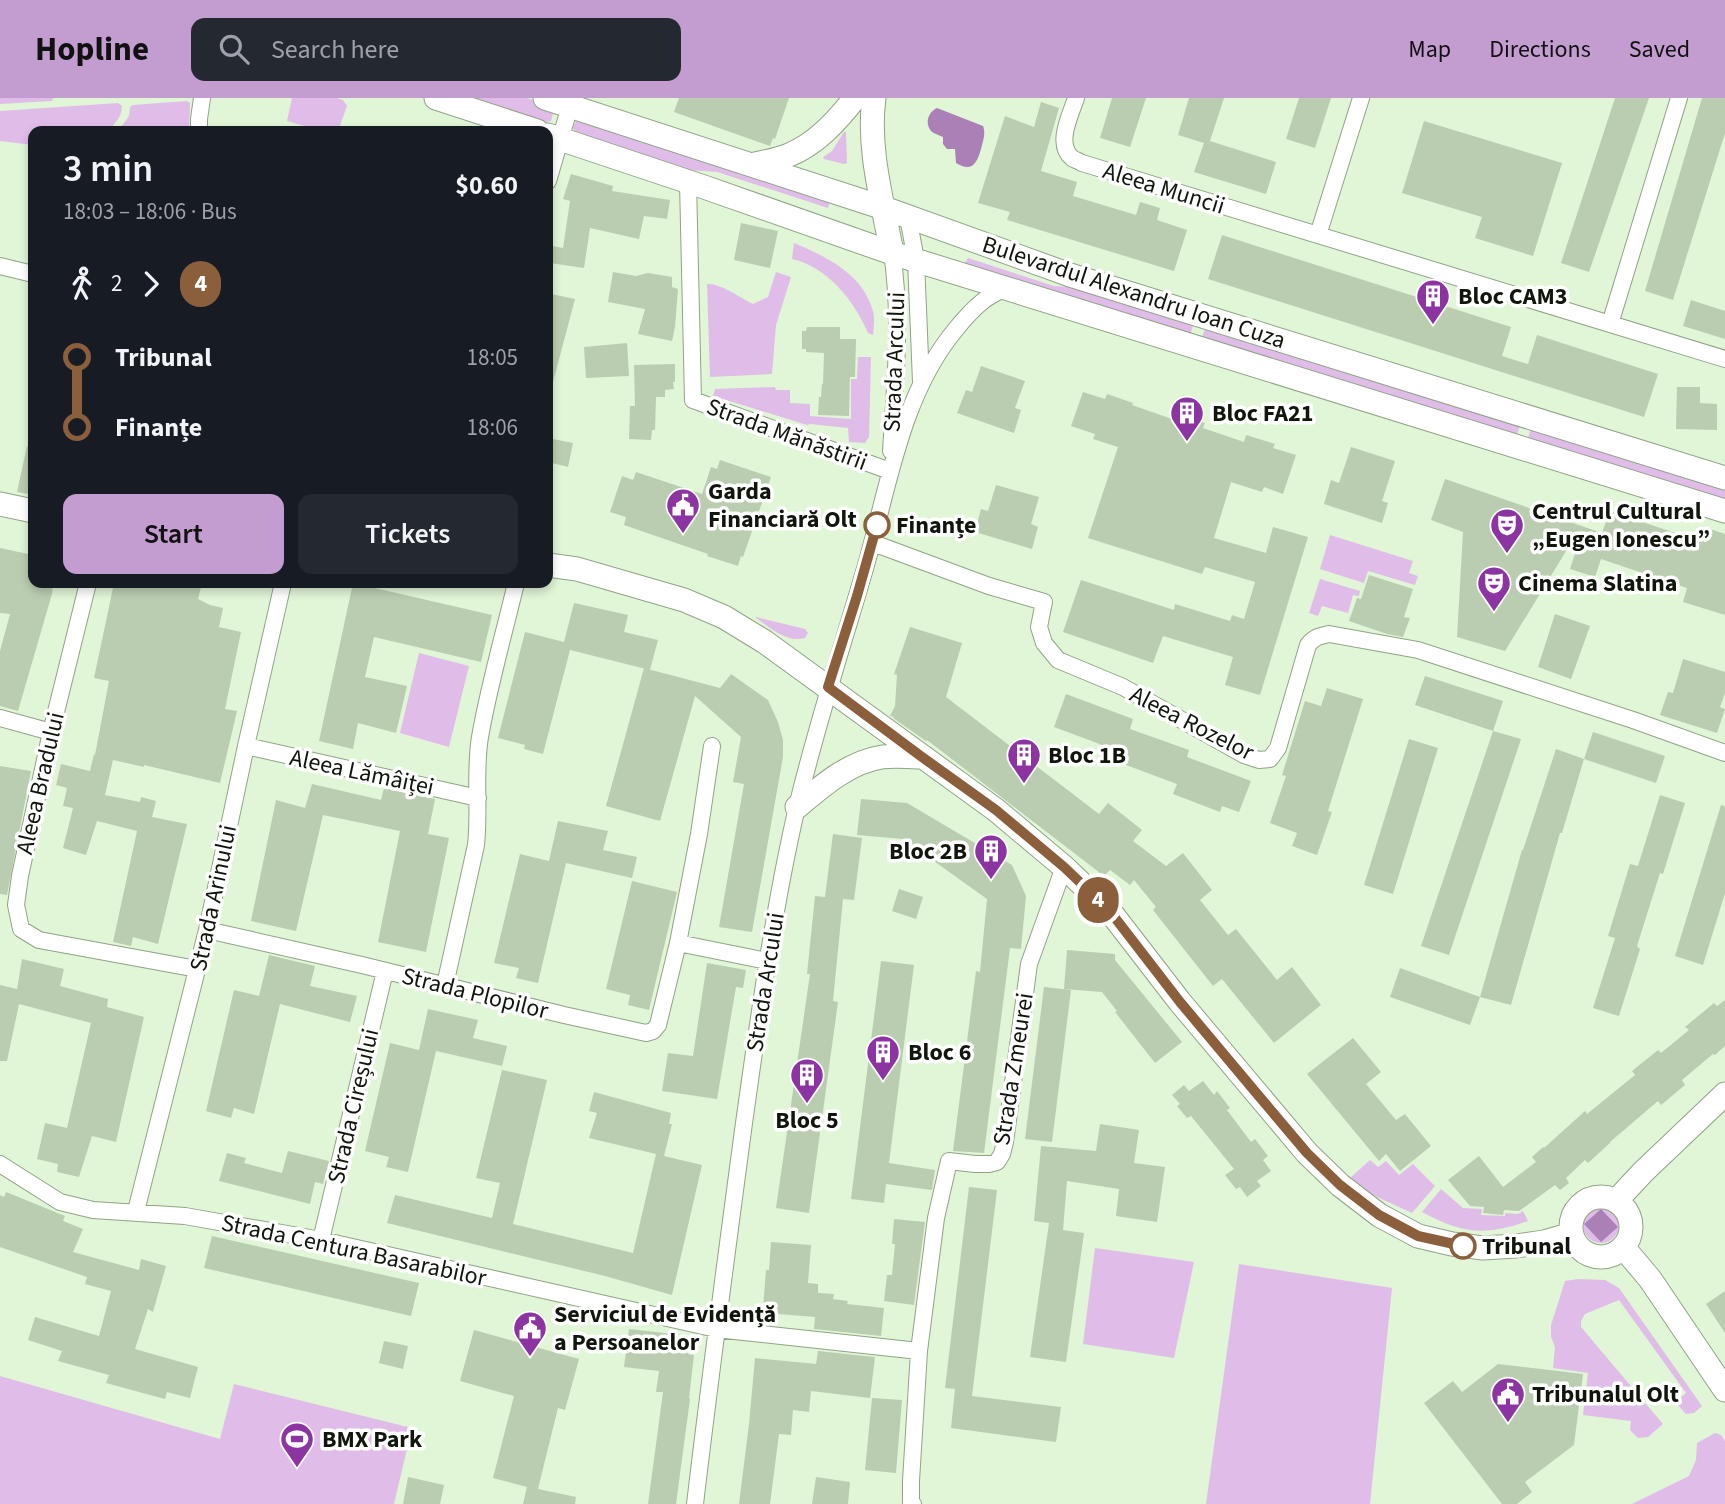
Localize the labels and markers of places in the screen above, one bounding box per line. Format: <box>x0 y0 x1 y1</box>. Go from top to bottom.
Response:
building icon: Bloc CAM3 <box>1414 277 1452 326</box>
place label: Bloc CAM3 <box>1458 279 1567 314</box>
building icon: Bloc FA21 <box>1168 394 1206 443</box>
place label: Bloc FA21 <box>1212 396 1313 431</box>
place label: Garda Financiară Olt <box>708 474 857 537</box>
public building icon: Garda Financiară Olt <box>664 486 702 535</box>
place label: Centrul Cultural „Eugen Ionescu” <box>1532 494 1710 557</box>
theatre icon: Centrul Cultural „Eugen Ionescu” <box>1488 506 1526 555</box>
place label: Finanțe <box>896 508 977 543</box>
marker: Finanțe <box>864 512 890 538</box>
theatre icon: Cinema Slatina <box>1475 564 1513 613</box>
place label: Cinema Slatina <box>1518 566 1677 601</box>
building icon: Bloc 1B <box>1005 736 1043 785</box>
place label: Bloc 1B <box>1048 738 1126 773</box>
building icon: Bloc 2B <box>972 832 1010 881</box>
place label: Bloc 2B <box>889 834 967 869</box>
building icon: Bloc 6 <box>864 1033 902 1082</box>
place label: Bloc 6 <box>908 1035 971 1070</box>
building icon: Bloc 5 <box>788 1056 826 1105</box>
place label: Bloc 5 <box>775 1103 839 1138</box>
place label: Tribunal <box>1482 1229 1571 1264</box>
marker: Tribunal <box>1450 1233 1476 1259</box>
place label: Serviciul de Evidență a Persoanelor <box>554 1297 776 1360</box>
public building icon: Serviciul de Evidență a Persoanelor <box>511 1309 549 1358</box>
public building icon: Tribunalul Olt <box>1489 1375 1527 1424</box>
place label: Tribunalul Olt <box>1532 1377 1679 1412</box>
sports icon: BMX Park <box>278 1420 316 1469</box>
place label: BMX Park <box>322 1422 423 1457</box>

